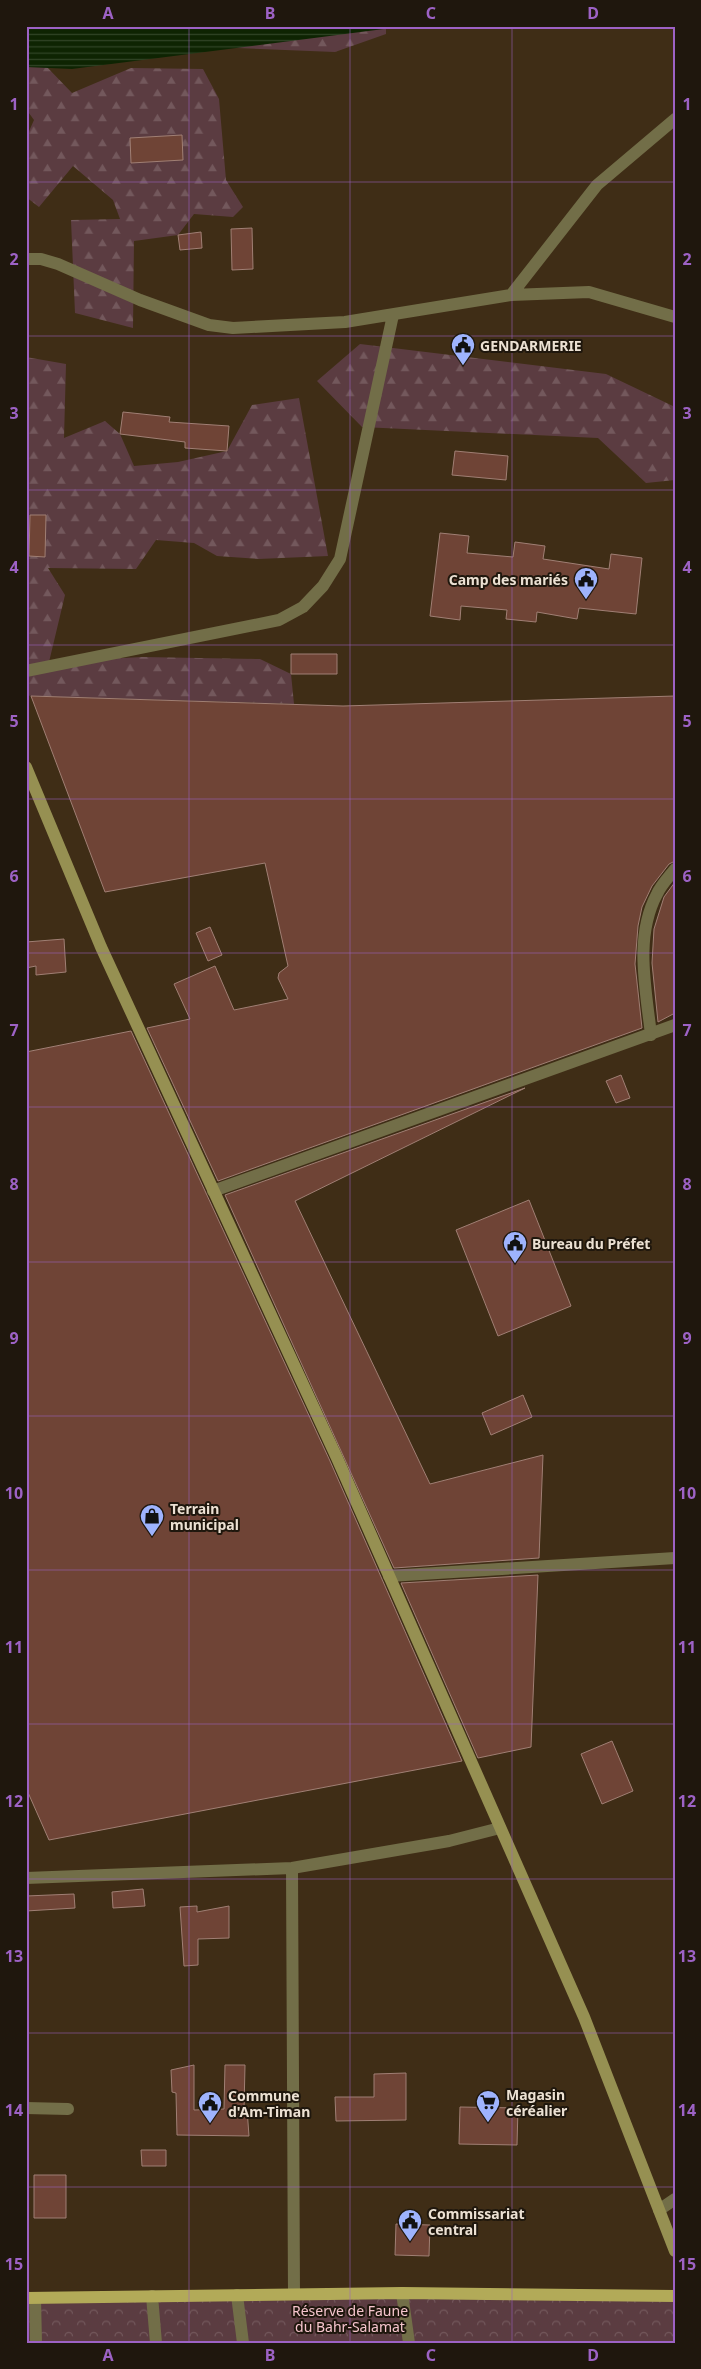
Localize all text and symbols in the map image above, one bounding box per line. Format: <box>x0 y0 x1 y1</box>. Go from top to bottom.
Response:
text: A <box>102 2 114 24</box>
text: B <box>265 2 275 24</box>
text: C <box>426 2 436 24</box>
text: D <box>587 2 599 24</box>
text: 1 <box>9 93 19 115</box>
text: 1 <box>682 93 692 115</box>
text: 2 <box>9 248 19 270</box>
text: 2 <box>682 248 692 270</box>
public building icon: GENDARMERIE <box>450 332 476 366</box>
place label: GENDARMERIE <box>480 336 582 355</box>
text: 3 <box>9 402 19 424</box>
text: 3 <box>682 402 692 424</box>
text: 4 <box>9 556 19 578</box>
text: 4 <box>682 556 692 578</box>
public building icon: Camp des mariés <box>573 566 599 600</box>
place label: Camp des mariés <box>449 570 568 589</box>
text: 5 <box>9 710 19 732</box>
text: 5 <box>682 710 692 732</box>
text: 6 <box>9 865 19 887</box>
text: 6 <box>682 865 692 887</box>
text: 7 <box>9 1019 19 1041</box>
text: 7 <box>682 1019 692 1041</box>
text: 8 <box>9 1173 19 1195</box>
text: 8 <box>682 1173 692 1195</box>
public building icon: Bureau du Préfet <box>502 1230 528 1264</box>
place label: Bureau du Préfet <box>532 1234 650 1253</box>
text: 9 <box>9 1327 19 1349</box>
text: 9 <box>682 1327 692 1349</box>
text: 10 <box>5 1482 23 1504</box>
text: 10 <box>678 1482 696 1504</box>
place label: Terrain municipal <box>170 1499 239 1534</box>
shop icon: Terrain municipal <box>139 1503 165 1537</box>
text: 11 <box>5 1636 23 1658</box>
text: 11 <box>678 1636 696 1658</box>
text: 12 <box>5 1790 23 1812</box>
text: 12 <box>678 1790 696 1812</box>
text: 13 <box>5 1945 23 1967</box>
text: 13 <box>678 1945 696 1967</box>
place label: Magasin céréalier <box>506 2085 568 2120</box>
place label: Commune d'Am-Timan <box>228 2086 310 2121</box>
supermarket icon: Magasin céréalier <box>475 2089 501 2123</box>
public building icon: Commune d'Am-Timan <box>197 2090 223 2124</box>
text: 14 <box>5 2099 23 2121</box>
text: 14 <box>678 2099 696 2121</box>
place label: Commissariat central <box>428 2204 525 2239</box>
public building icon: Commissariat central <box>397 2208 423 2242</box>
text: 15 <box>5 2253 23 2275</box>
text: 15 <box>678 2253 696 2275</box>
park label: Réserve de Faune du Bahr-Salamat <box>292 2301 408 2336</box>
text: A <box>102 2344 114 2366</box>
text: B <box>265 2344 275 2366</box>
text: C <box>426 2344 436 2366</box>
text: D <box>587 2344 599 2366</box>

